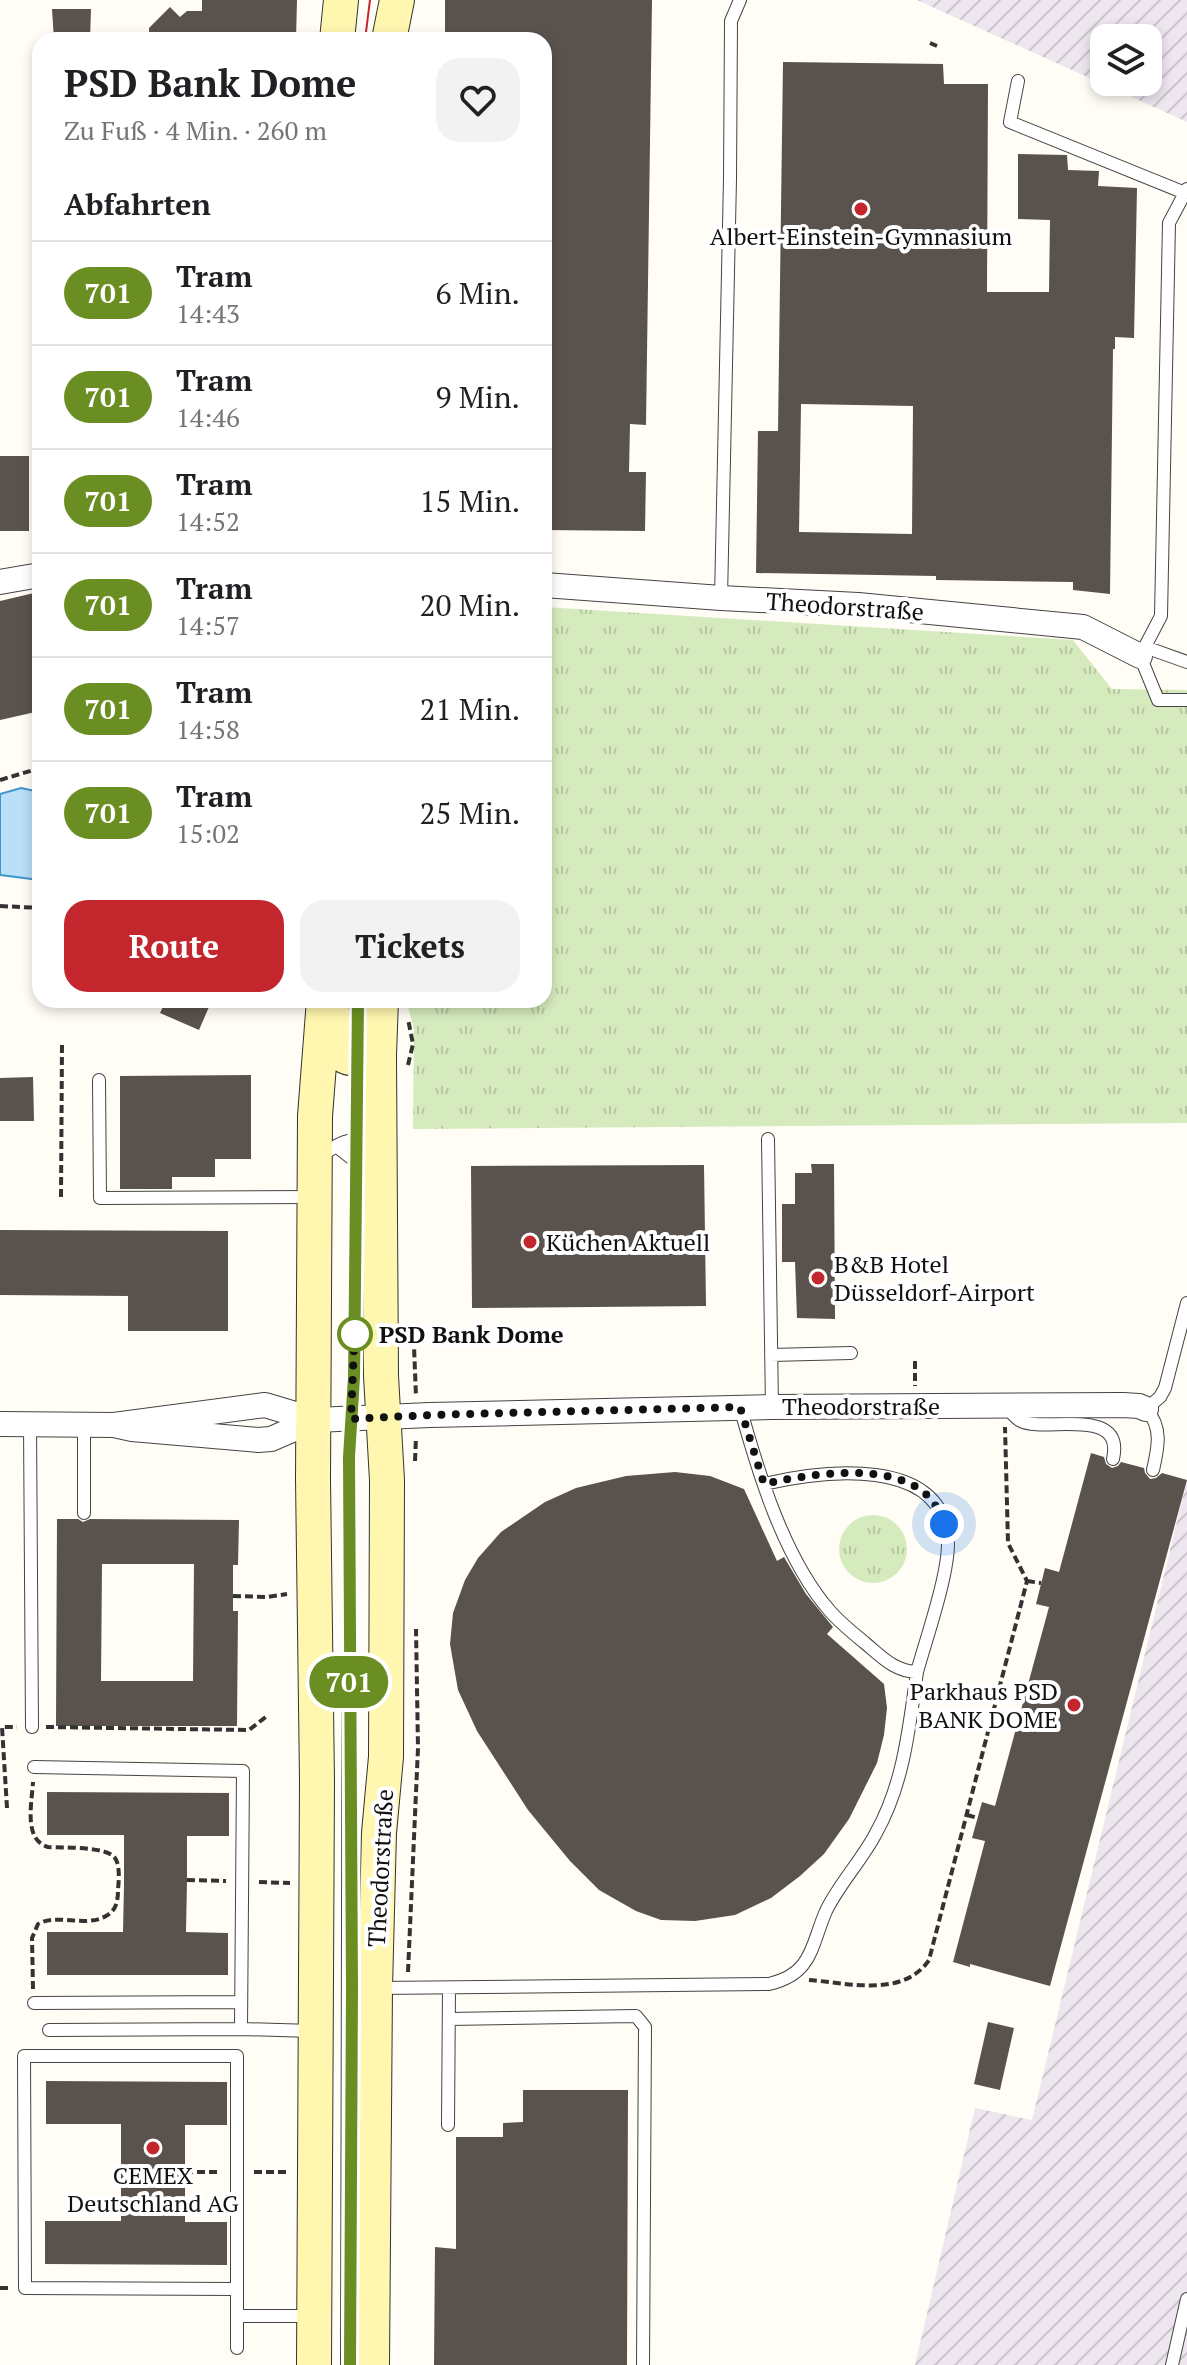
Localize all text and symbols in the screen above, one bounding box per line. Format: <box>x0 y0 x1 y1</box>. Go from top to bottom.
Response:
map controls <box>1090 24 1162 96</box>
button: layers <box>1090 24 1162 96</box>
text: PSD Bank Dome <box>64 58 357 108</box>
button: heart <box>436 58 520 142</box>
text: Zu Fuß · 4 Min. · 260 m <box>64 113 327 147</box>
text: Abfahrten <box>64 184 211 224</box>
marker: Albert-Einstein-Gymnasium <box>852 200 870 218</box>
place label: Albert-Einstein-Gymnasium <box>710 220 1013 252</box>
text: Tram <box>176 256 252 296</box>
text: 6 Min. <box>435 273 520 313</box>
text: 701 <box>84 274 132 311</box>
text: 14:43 <box>176 296 240 330</box>
text: Tram <box>176 360 252 400</box>
text: 9 Min. <box>435 377 520 417</box>
text: 701 <box>84 378 132 415</box>
text: 14:46 <box>176 400 240 434</box>
text: Tram <box>176 464 252 504</box>
text: 15 Min. <box>420 481 520 521</box>
text: 701 <box>84 482 132 519</box>
text: 14:52 <box>176 504 240 538</box>
text: Tram <box>176 568 252 608</box>
text: 20 Min. <box>420 585 520 625</box>
street label: Theodorstraße <box>765 585 925 627</box>
text: 701 <box>84 586 132 623</box>
text: 14:57 <box>176 608 240 642</box>
text: Tram <box>176 672 252 712</box>
text: 21 Min. <box>420 689 520 729</box>
text: 701 <box>84 690 132 727</box>
text: 14:58 <box>176 712 240 746</box>
text: Tram <box>176 776 252 816</box>
text: 25 Min. <box>420 793 520 833</box>
text: 701 <box>84 794 132 831</box>
text: 15:02 <box>176 816 240 850</box>
button: Route <box>64 900 284 992</box>
button: Tickets <box>300 900 520 992</box>
place label: Küchen Aktuell <box>546 1226 710 1258</box>
marker: Küchen Aktuell <box>521 1233 539 1251</box>
place label: B&B Hotel Düsseldorf-Airport <box>834 1248 1035 1308</box>
marker: B&B Hotel Düsseldorf-Airport <box>809 1269 827 1287</box>
marker: PSD Bank Dome <box>338 1317 372 1351</box>
place label: PSD Bank Dome <box>379 1318 564 1350</box>
street label: Theodorstraße <box>782 1390 940 1422</box>
your location <box>924 1504 964 1544</box>
line badge: 701 <box>303 1656 395 1708</box>
text: 701 <box>325 1663 373 1700</box>
place label: Parkhaus PSD BANK DOME <box>910 1675 1058 1735</box>
marker: Parkhaus PSD BANK DOME <box>1065 1696 1083 1714</box>
street label: Theodorstraße <box>360 1788 400 1948</box>
marker: CEMEX Deutschland AG <box>144 2139 162 2157</box>
place label: CEMEX Deutschland AG <box>67 2159 239 2219</box>

